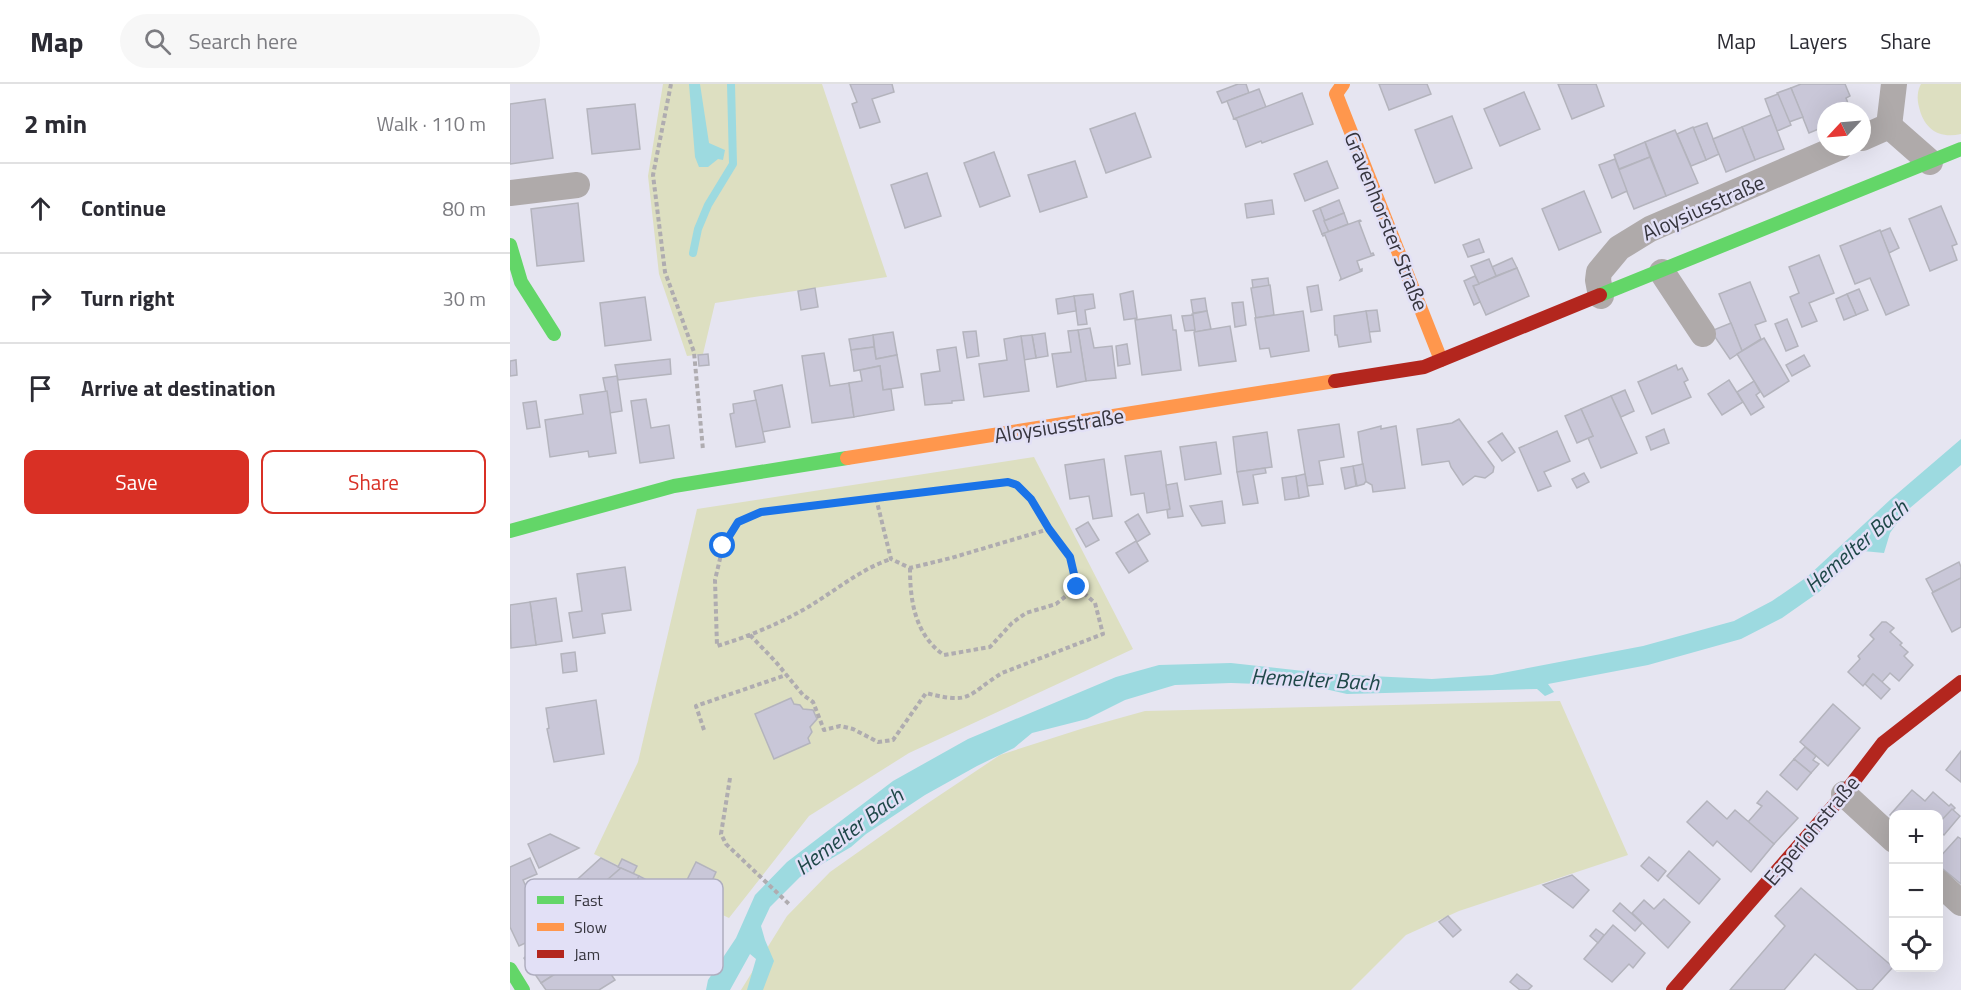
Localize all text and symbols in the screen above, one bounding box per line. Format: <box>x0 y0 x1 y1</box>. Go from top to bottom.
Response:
search box <box>120 14 540 68</box>
text: Map <box>30 20 84 63</box>
text: Search here <box>189 24 298 58</box>
icon: search <box>141 25 174 58</box>
text: Map <box>1717 25 1756 57</box>
text: Layers <box>1789 25 1847 57</box>
text: Share <box>1880 25 1931 57</box>
north arrow <box>1817 102 1871 156</box>
text: 2 min <box>24 104 87 143</box>
text: Walk · 110 m <box>377 108 486 139</box>
street label: Gravenhorster Straße <box>1336 127 1438 315</box>
street label: Aloysiusstraße <box>1637 166 1769 248</box>
text: Continue <box>81 191 166 225</box>
icon: ahead <box>24 192 57 225</box>
text: 80 m <box>442 193 486 224</box>
text: Turn right <box>81 281 175 315</box>
icon: right <box>24 282 57 315</box>
text: 30 m <box>442 283 486 314</box>
text: Arrive at destination <box>81 371 276 405</box>
icon: arrive <box>24 372 57 405</box>
street label: Aloysiusstraße <box>992 399 1126 451</box>
button: Save <box>24 450 249 514</box>
button: Share <box>261 450 486 514</box>
water label: Hemelter Bach <box>1796 490 1916 601</box>
route start <box>709 532 735 558</box>
route end <box>1063 573 1089 599</box>
water label: Hemelter Bach <box>1250 659 1381 699</box>
street label: Esperlohstraße <box>1755 768 1867 892</box>
water label: Hemelter Bach <box>788 778 911 883</box>
map controls <box>1889 810 1943 972</box>
button: + <box>1889 810 1943 864</box>
button: − <box>1889 864 1943 918</box>
legend <box>525 879 723 975</box>
text: Fast <box>574 888 603 912</box>
text: Slow <box>574 915 607 939</box>
button: locate <box>1889 918 1943 972</box>
text: Jam <box>574 942 600 966</box>

